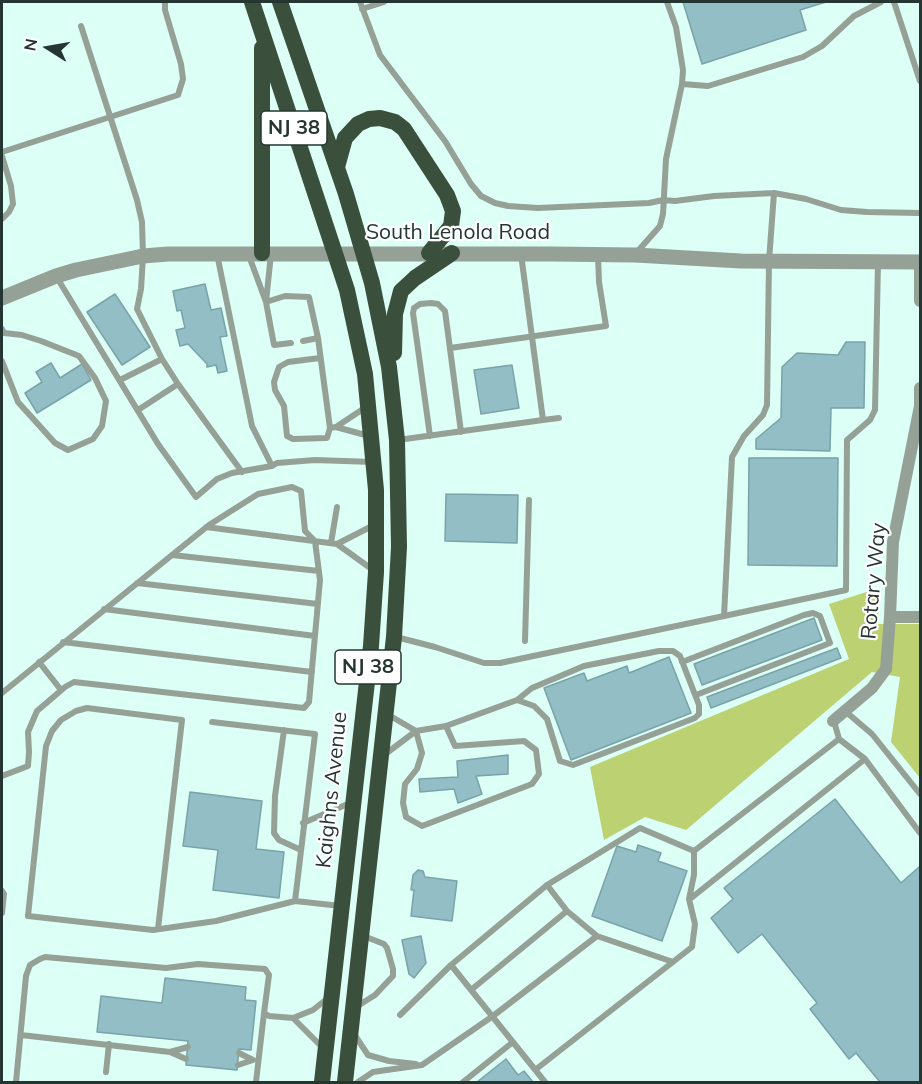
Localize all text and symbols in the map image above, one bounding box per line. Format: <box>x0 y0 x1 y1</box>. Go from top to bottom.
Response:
north arrow <box>18 18 78 78</box>
text: N <box>19 37 41 52</box>
road number: NJ 38 <box>261 111 327 145</box>
street label: South Lenola Road <box>366 220 550 246</box>
street label: Rotary Way <box>856 522 892 640</box>
road number: NJ 38 <box>335 650 401 684</box>
street label: Kaighns Avenue <box>311 710 353 870</box>

